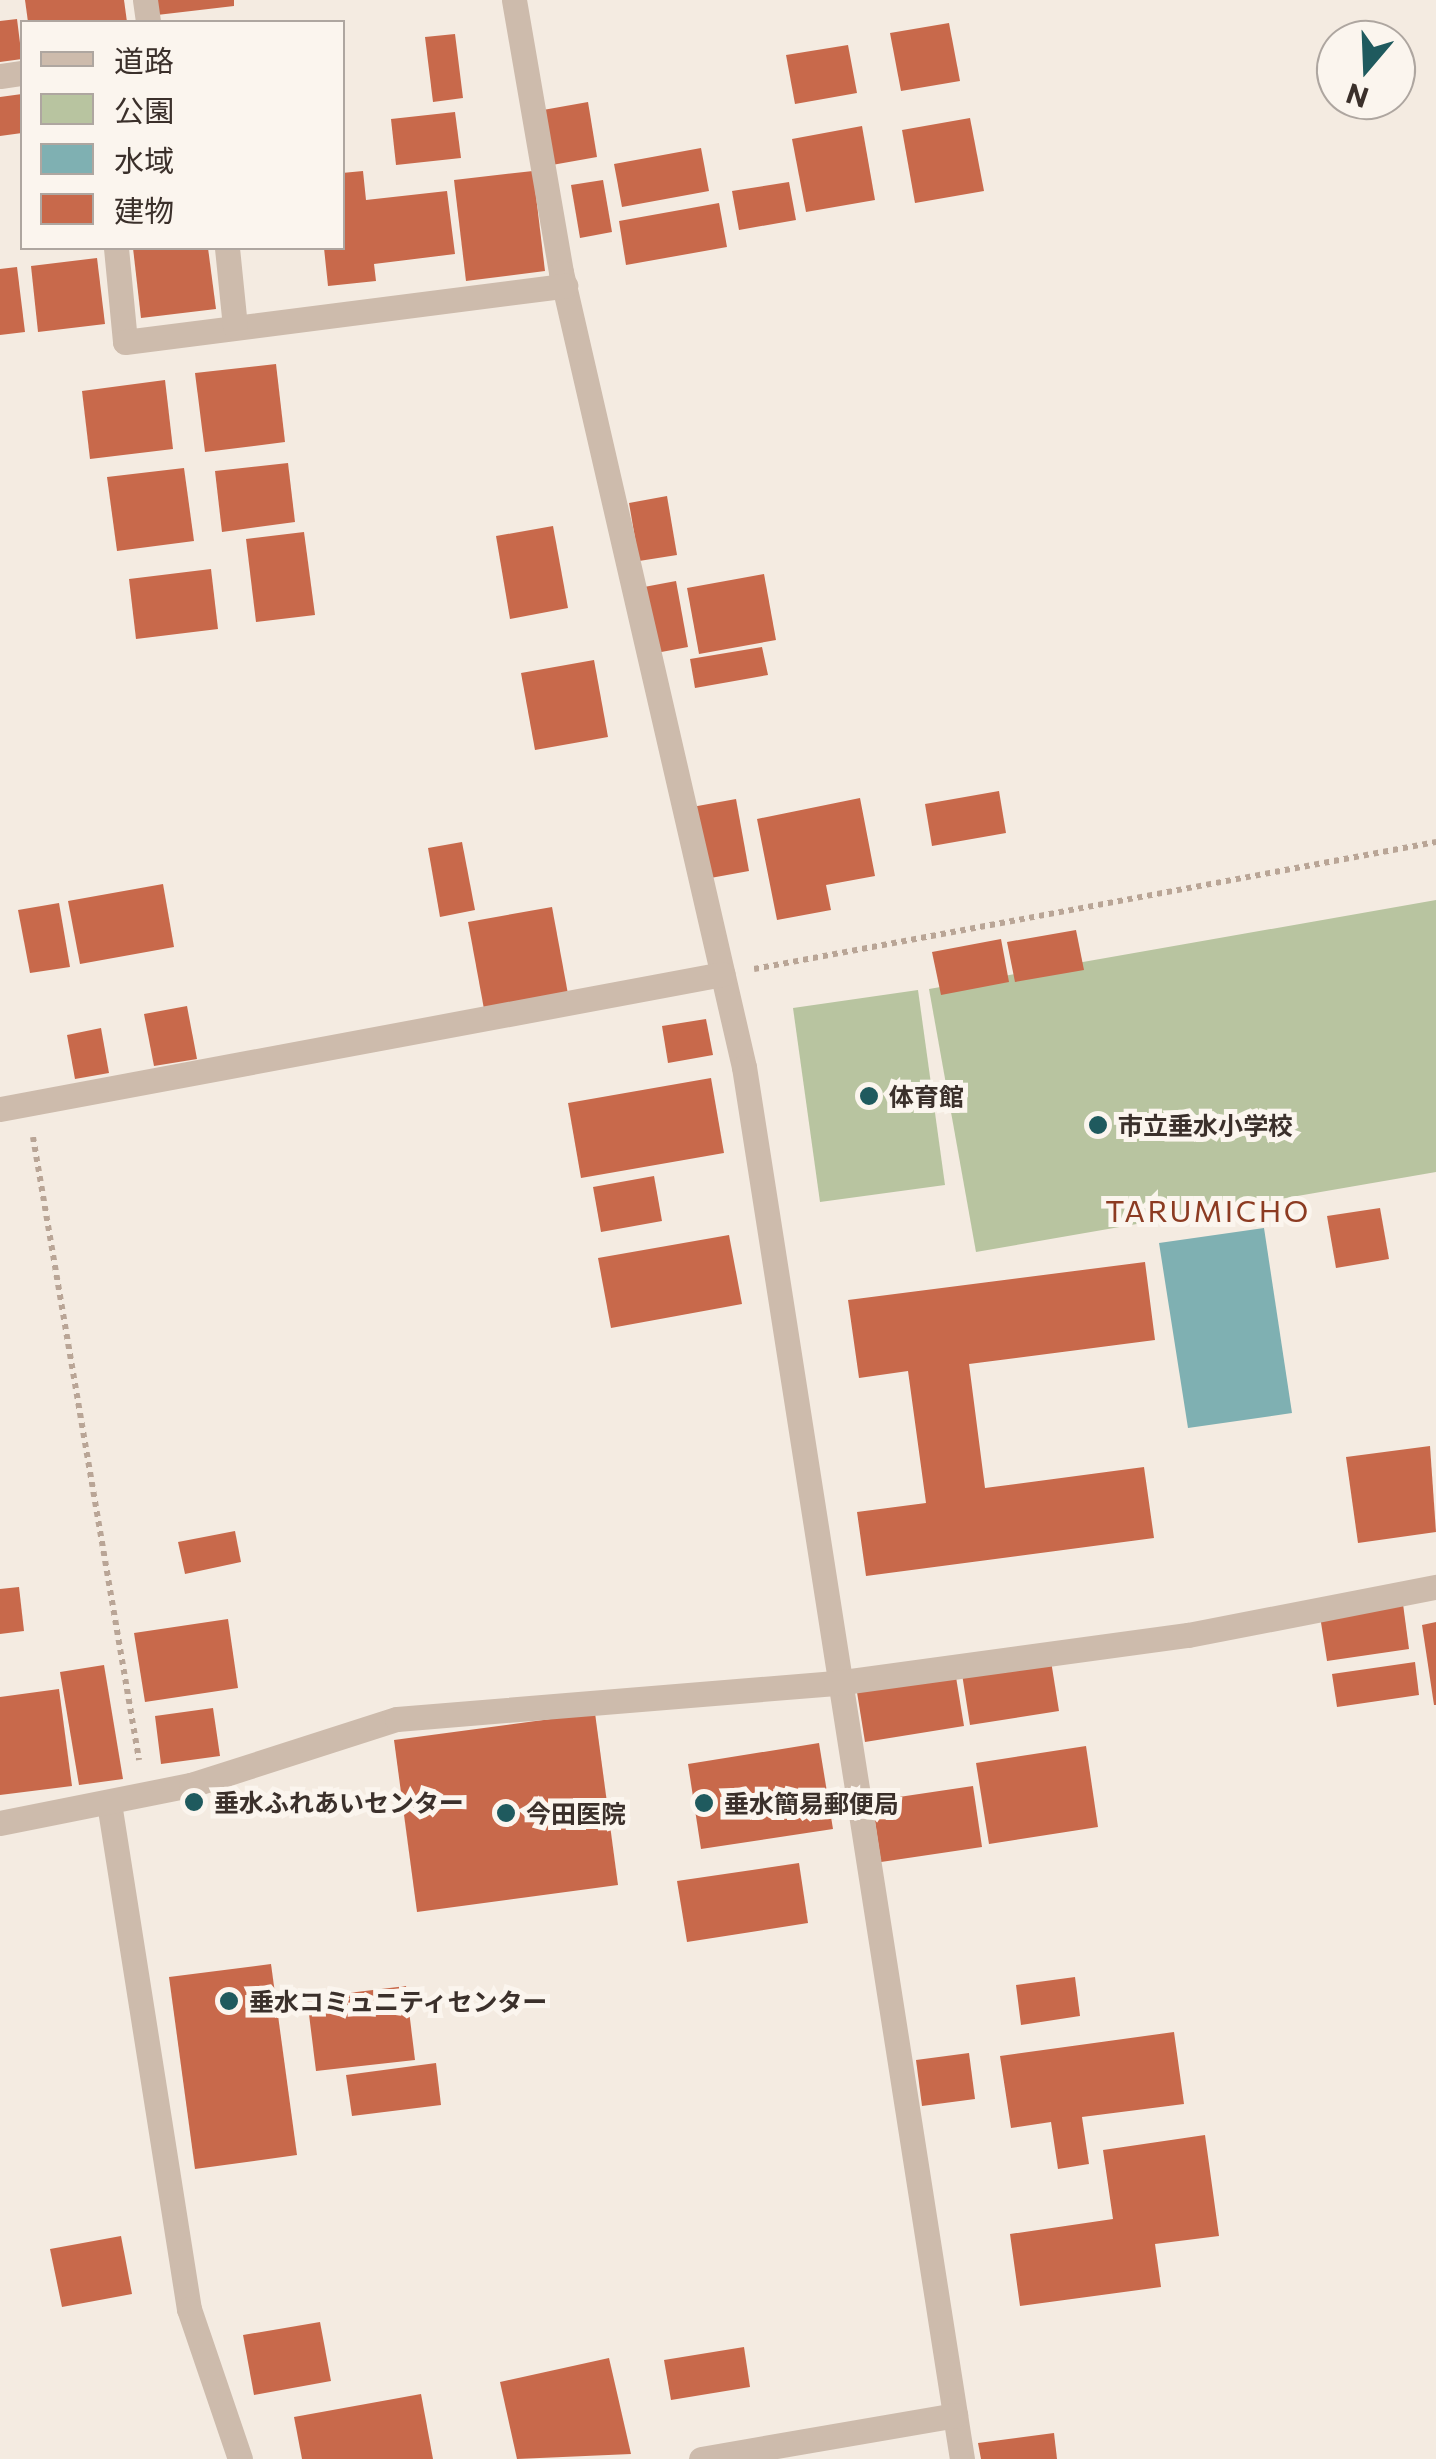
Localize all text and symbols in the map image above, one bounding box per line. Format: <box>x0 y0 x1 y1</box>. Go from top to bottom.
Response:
legend <box>20 20 345 250</box>
north arrow <box>1316 20 1416 120</box>
text: 道路 <box>114 41 174 78</box>
text: N <box>1341 77 1372 116</box>
text: 公園 <box>114 91 174 128</box>
text: 水域 <box>114 141 174 178</box>
text: 建物 <box>114 191 174 228</box>
place label: 体育館 <box>889 1081 964 1111</box>
marker: 体育館 <box>858 1085 880 1107</box>
place label: 市立垂水小学校 <box>1118 1110 1293 1140</box>
marker: 市立垂水小学校 <box>1087 1114 1109 1136</box>
district label: TARUMICHO <box>1105 1192 1311 1228</box>
place label: 垂水ふれあいセンター <box>214 1787 464 1817</box>
place label: 垂水簡易郵便局 <box>724 1788 899 1818</box>
marker: 垂水ふれあいセンター <box>183 1791 205 1813</box>
marker: 垂水簡易郵便局 <box>693 1792 715 1814</box>
place label: 今田医院 <box>526 1798 626 1828</box>
marker: 今田医院 <box>495 1802 517 1824</box>
place label: 垂水コミュニティセンター <box>249 1986 549 2016</box>
marker: 垂水コミュニティセンター <box>218 1990 240 2012</box>

